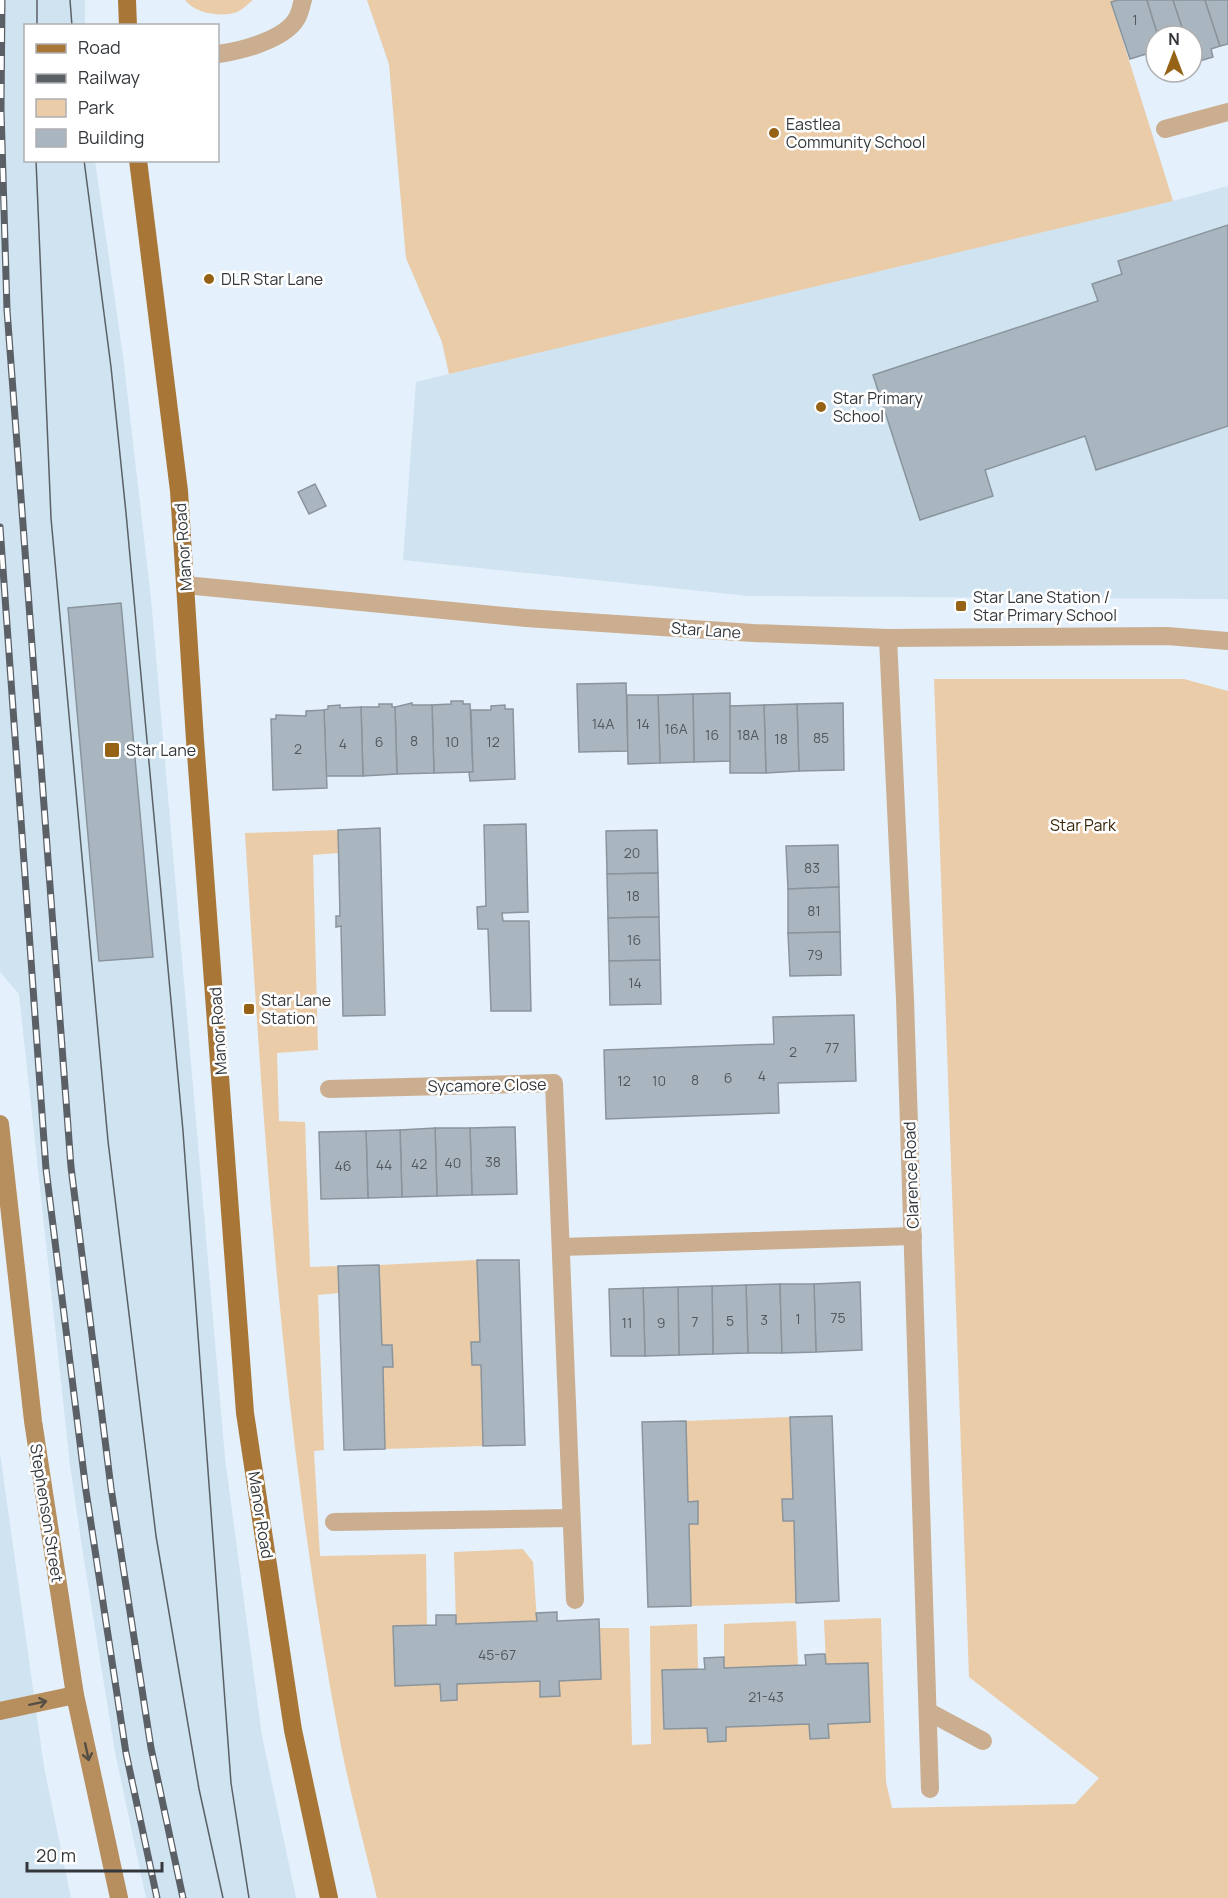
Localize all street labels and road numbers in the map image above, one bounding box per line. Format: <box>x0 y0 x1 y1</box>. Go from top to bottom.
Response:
street label: Manor Road <box>169 502 197 592</box>
street label: Star Lane <box>670 617 742 643</box>
street label: Manor Road <box>204 986 232 1076</box>
street label: Sycamore Close <box>427 1073 547 1097</box>
street label: Clarence Road <box>898 1121 924 1229</box>
street label: Stephenson Street <box>25 1442 69 1584</box>
street label: Manor Road <box>243 1470 279 1560</box>

